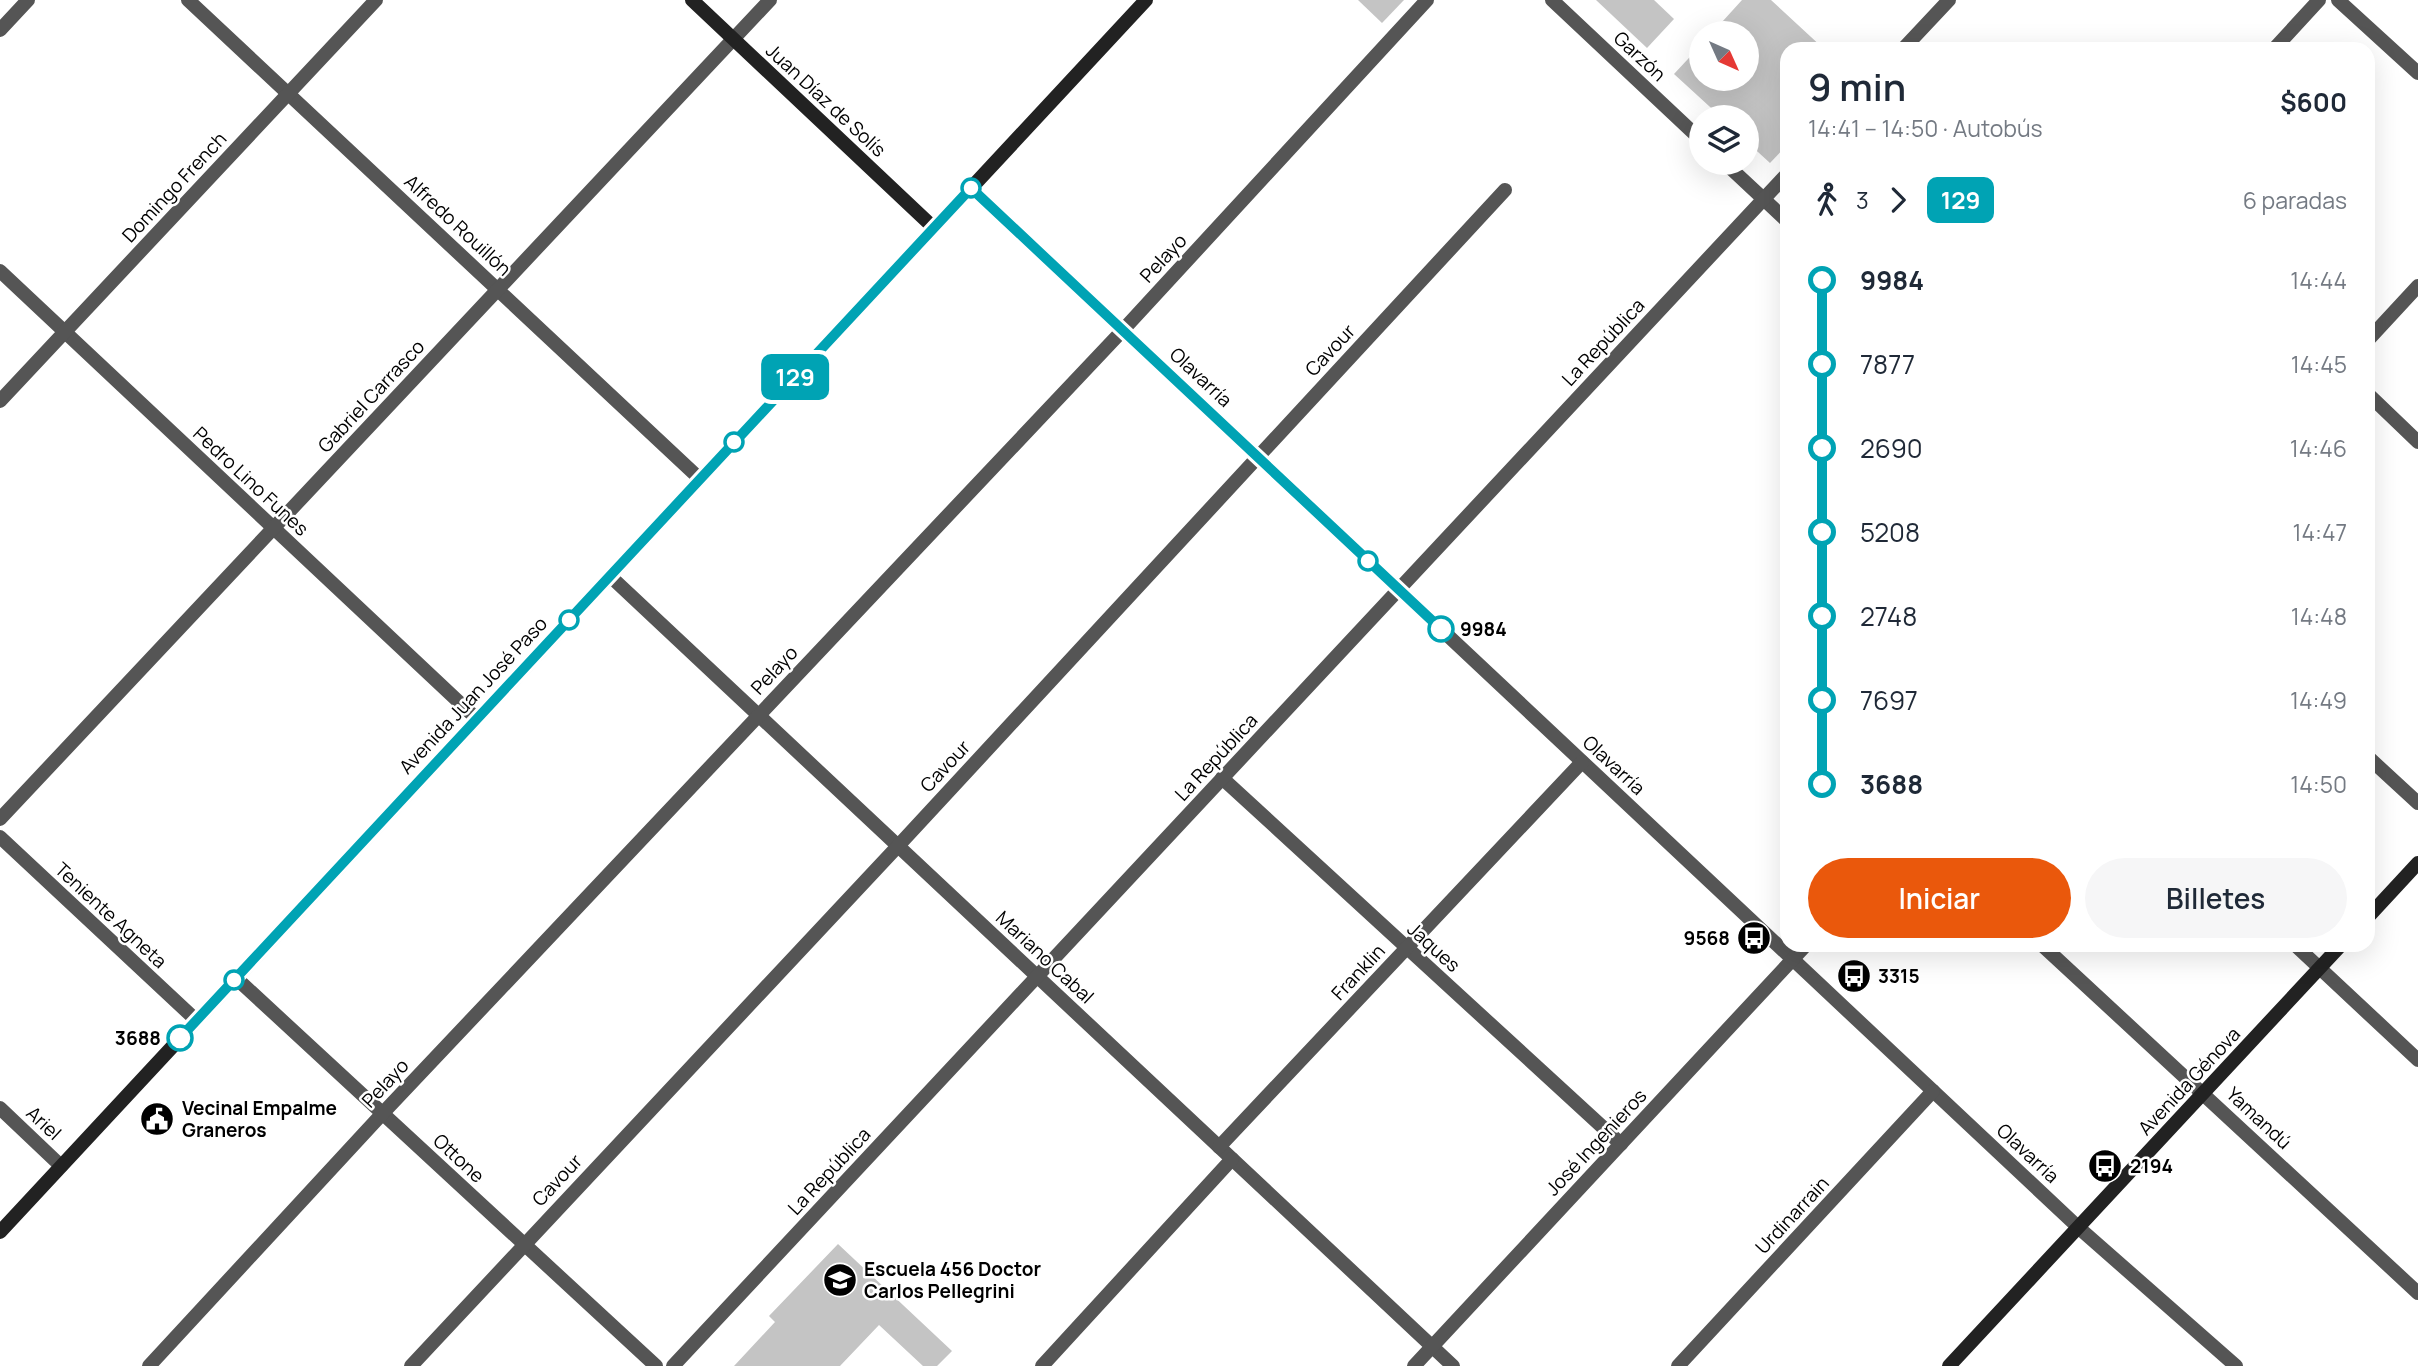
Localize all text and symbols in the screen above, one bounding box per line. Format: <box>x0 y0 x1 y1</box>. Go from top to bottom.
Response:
north arrow <box>1689 21 1759 91</box>
map controls <box>1689 21 1759 175</box>
street label: Garzón <box>1608 25 1672 87</box>
street label: Juan Díaz de Solís <box>760 38 892 162</box>
text: 9 min <box>1808 60 1906 112</box>
text: $600 <box>2280 84 2347 120</box>
button: layers <box>1689 105 1759 175</box>
text: 14:41 – 14:50 · Autobús <box>1808 112 2043 144</box>
street label: Domingo French <box>116 126 232 248</box>
street label: Alfredo Rouillón <box>399 169 517 281</box>
unlabelled marker <box>961 178 981 198</box>
icon: walk <box>1808 181 1846 219</box>
icon: forward <box>1879 181 1917 219</box>
text: 129 <box>1941 183 1980 216</box>
text: 3 <box>1856 184 1869 216</box>
text: 6 paradas <box>2243 184 2347 216</box>
street label: Pelayo <box>1134 228 1192 288</box>
text: 9984 <box>1860 262 1924 298</box>
text: 14:44 <box>2290 264 2347 296</box>
street label: La República <box>1556 293 1650 391</box>
street label: Cavour <box>1299 318 1361 382</box>
street label: Gabriel Carrasco <box>312 334 430 458</box>
street label: Olavarría <box>1164 341 1238 413</box>
text: 7877 <box>1860 346 1915 382</box>
text: 14:45 <box>2291 348 2347 380</box>
line badge: 129 <box>755 354 835 400</box>
text: 129 <box>775 360 815 393</box>
street label: Pedro Lino Funes <box>188 421 314 541</box>
text: 2690 <box>1860 430 1923 466</box>
unlabelled marker <box>724 432 744 452</box>
text: 14:46 <box>2290 432 2347 464</box>
text: 5208 <box>1860 514 1920 550</box>
text: 14:47 <box>2292 516 2347 548</box>
unlabelled marker <box>1358 551 1378 571</box>
text: 2748 <box>1860 598 1917 634</box>
text: 14:48 <box>2291 600 2347 632</box>
unlabelled marker <box>559 610 579 630</box>
street label: Avenida Juan José Paso <box>393 611 553 779</box>
marker: 9984 <box>1428 616 1454 642</box>
place label: 9984 <box>1460 616 1507 642</box>
street label: Pelayo <box>745 640 803 700</box>
text: 7697 <box>1860 682 1918 718</box>
text: 14:49 <box>2290 684 2347 716</box>
street label: La República <box>1169 708 1263 806</box>
street label: Olavarría <box>1577 729 1651 801</box>
street label: Cavour <box>914 734 976 798</box>
text: 3688 <box>1860 766 1923 802</box>
text: 14:50 <box>2290 768 2347 800</box>
street label: Teniente Agneta <box>49 856 173 974</box>
button: Iniciar <box>1808 858 2071 938</box>
button: Billetes <box>2085 858 2347 938</box>
street label: Mariano Cabal <box>990 905 1100 1009</box>
street label: Jaques <box>1402 916 1466 978</box>
bus stop icon: 9568 <box>1735 919 1773 957</box>
place label: 9568 <box>1684 925 1730 951</box>
street label: Franklin <box>1325 938 1391 1006</box>
bus stop icon: 3315 <box>1835 957 1873 995</box>
place label: 3315 <box>1878 963 1920 989</box>
unlabelled marker <box>224 970 244 990</box>
street label: Avenida Génova <box>2132 1021 2246 1141</box>
place label: 3688 <box>115 1025 161 1051</box>
marker: 3688 <box>167 1025 193 1051</box>
street label: Pelayo <box>356 1053 414 1113</box>
street label: Yamandú <box>2221 1081 2297 1155</box>
street label: José Ingenieros <box>1540 1083 1652 1201</box>
place label: Vecinal Empalme Graneros <box>182 1095 337 1143</box>
street label: Ariel <box>21 1100 67 1146</box>
public building icon: Vecinal Empalme Graneros <box>138 1100 176 1138</box>
street label: Olavarría <box>1991 1117 2065 1189</box>
street label: La República <box>782 1122 876 1220</box>
street label: Ottone <box>428 1128 490 1188</box>
bus stop icon: 2194 <box>2086 1147 2124 1185</box>
street label: Cavour <box>526 1148 588 1212</box>
place label: 2194 <box>2130 1153 2173 1179</box>
street label: Urdinarrain <box>1749 1171 1835 1259</box>
place label: Escuela 456 Doctor Carlos Pellegrini <box>864 1256 1041 1304</box>
school or university icon: Escuela 456 Doctor Carlos Pellegrini <box>821 1261 859 1299</box>

